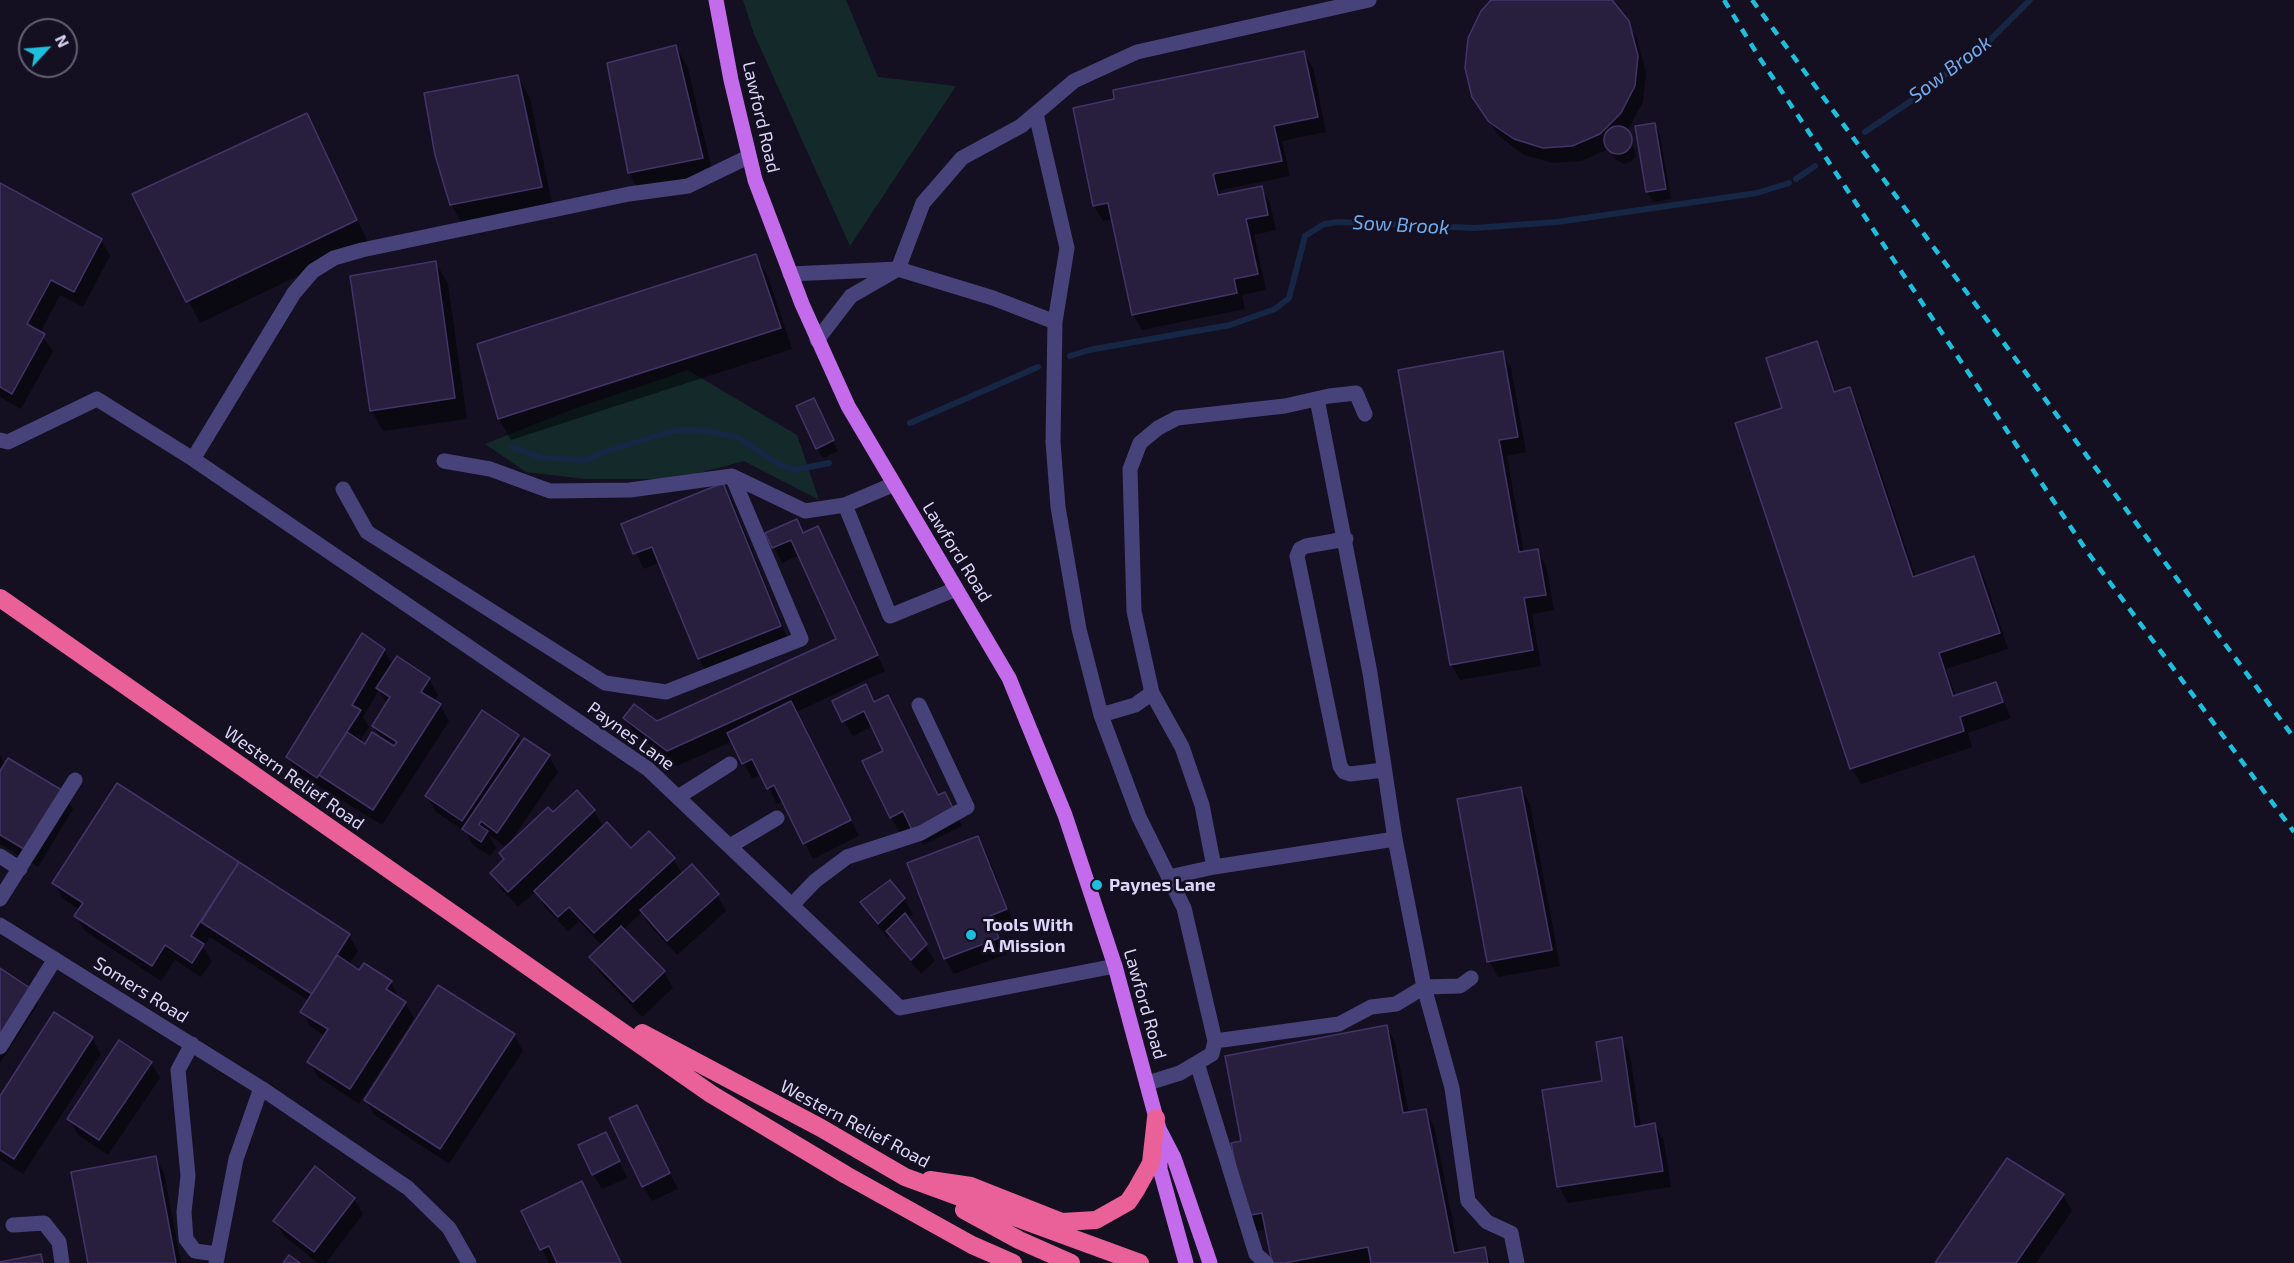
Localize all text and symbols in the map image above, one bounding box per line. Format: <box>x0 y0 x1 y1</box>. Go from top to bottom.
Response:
north arrow <box>18 18 78 78</box>
water label: Sow Brook <box>1904 30 1996 108</box>
text: N <box>52 31 74 50</box>
street label: Lawford Road <box>738 59 784 175</box>
water label: Sow Brook <box>1352 210 1450 240</box>
street label: Lawford Road <box>918 498 996 606</box>
street label: Paynes Lane <box>583 697 679 775</box>
street label: Western Relief Road <box>220 721 368 835</box>
place label: Paynes Lane <box>1109 874 1216 896</box>
marker: Paynes Lane <box>1090 878 1104 892</box>
place label: Tools With A Mission <box>983 914 1073 956</box>
marker: Tools With A Mission <box>964 928 978 942</box>
street label: Lawford Road <box>1119 946 1171 1062</box>
street label: Somers Road <box>90 952 192 1028</box>
street label: Western Relief Road <box>777 1075 933 1173</box>

